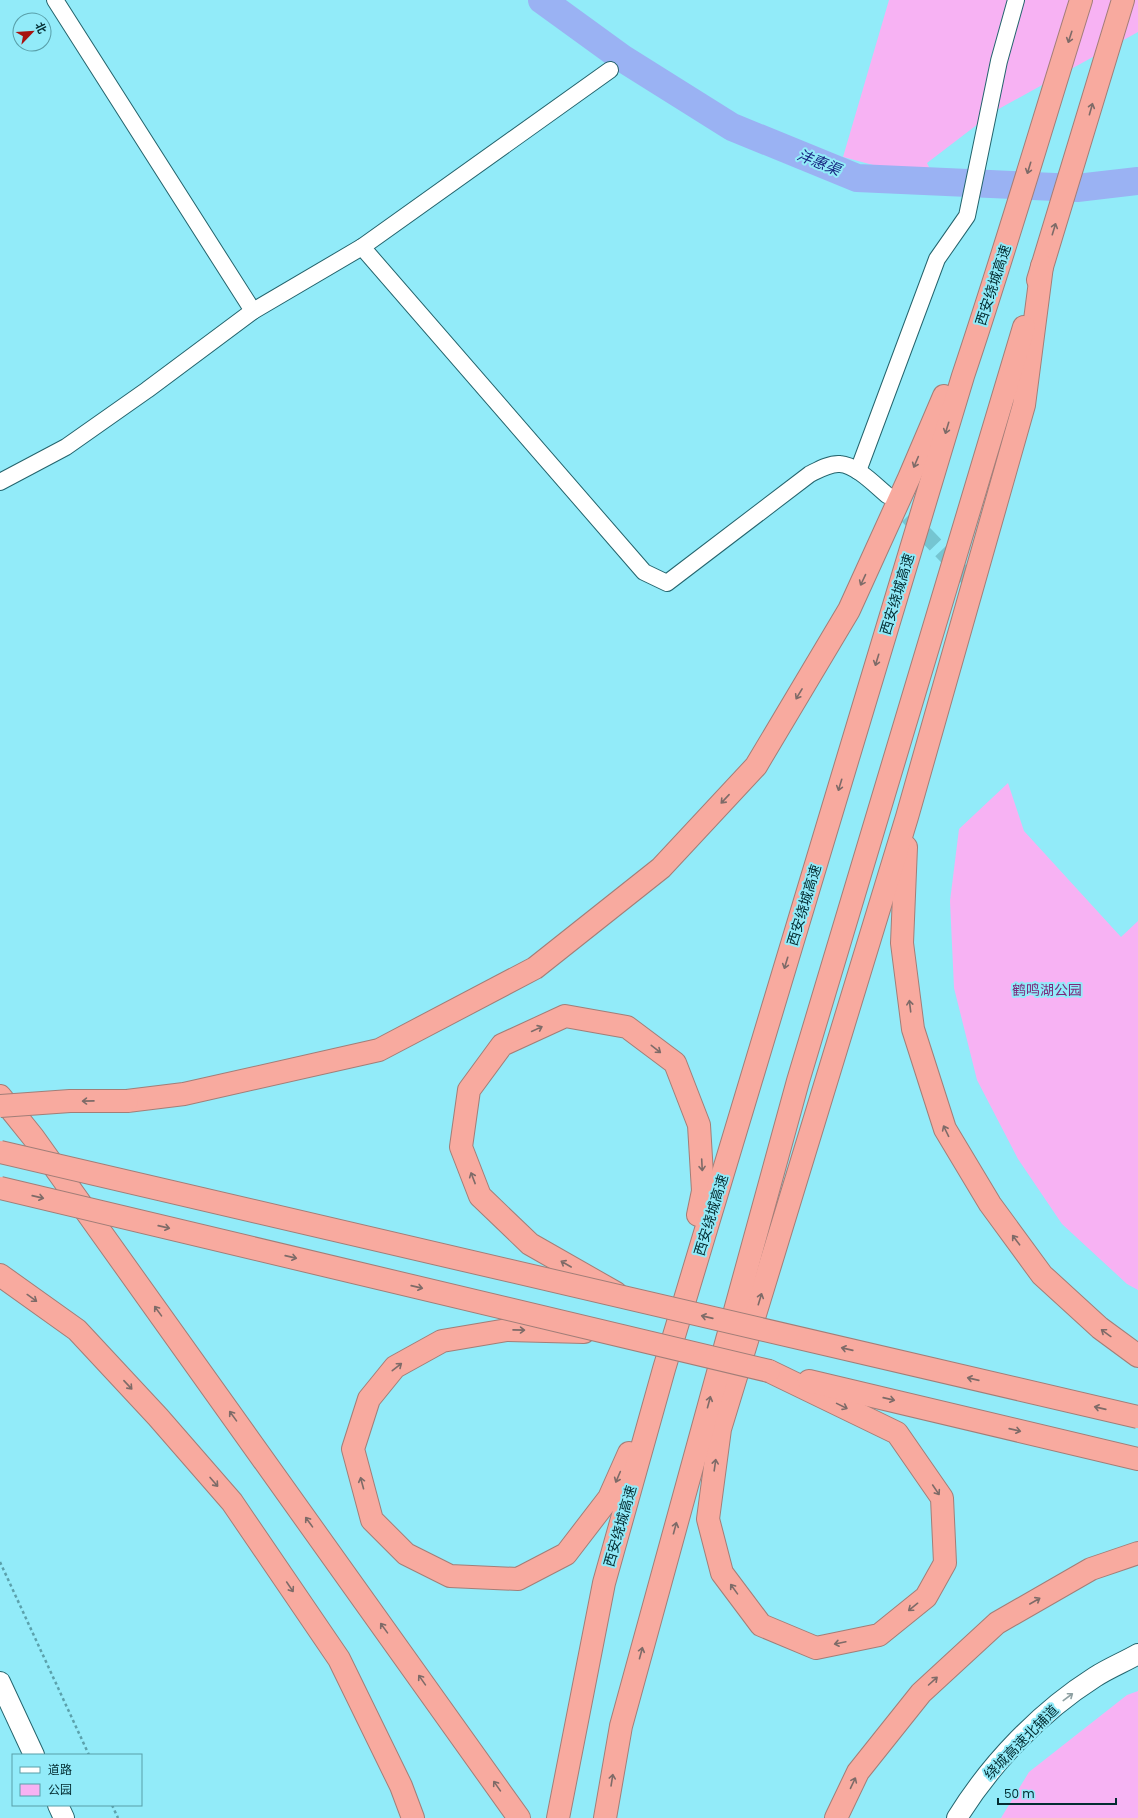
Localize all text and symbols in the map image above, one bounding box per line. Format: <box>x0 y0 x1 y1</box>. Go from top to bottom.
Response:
north arrow <box>12 12 52 52</box>
text: 北 <box>31 19 51 36</box>
one-way arrow <box>1066 31 1073 44</box>
one-way arrow <box>1088 103 1095 116</box>
water label: 沣惠渠 <box>794 144 846 181</box>
one-way arrow <box>1025 161 1032 174</box>
one-way arrow <box>1051 222 1058 235</box>
street label: 西安绕城高速 <box>971 242 1015 328</box>
one-way arrow <box>943 422 950 435</box>
one-way arrow <box>912 455 919 467</box>
street label: 西安绕城高速 <box>875 551 919 637</box>
one-way arrow <box>859 574 866 586</box>
one-way arrow <box>873 653 880 666</box>
one-way arrow <box>795 688 803 700</box>
one-way arrow <box>836 778 843 791</box>
one-way arrow <box>721 794 730 804</box>
street label: 西安绕城高速 <box>782 862 826 948</box>
one-way arrow <box>782 956 789 969</box>
park label: 鹤鸣湖公园 <box>1012 980 1082 1000</box>
one-way arrow <box>907 1000 914 1013</box>
one-way arrow <box>531 1025 543 1032</box>
one-way arrow <box>650 1045 661 1053</box>
one-way arrow <box>82 1097 95 1105</box>
one-way arrow <box>942 1125 949 1137</box>
one-way arrow <box>698 1158 705 1171</box>
one-way arrow <box>468 1172 476 1184</box>
street label: 西安绕城高速 <box>689 1172 733 1258</box>
one-way arrow <box>31 1194 44 1202</box>
one-way arrow <box>158 1224 171 1232</box>
one-way arrow <box>1012 1234 1021 1245</box>
one-way arrow <box>284 1254 297 1262</box>
one-way arrow <box>560 1260 572 1268</box>
one-way arrow <box>411 1284 424 1292</box>
one-way arrow <box>757 1293 764 1306</box>
one-way arrow <box>26 1294 37 1302</box>
one-way arrow <box>153 1305 162 1316</box>
one-way arrow <box>700 1312 713 1320</box>
one-way arrow <box>512 1326 525 1334</box>
one-way arrow <box>1101 1329 1112 1337</box>
one-way arrow <box>841 1345 854 1353</box>
one-way arrow <box>391 1363 402 1372</box>
one-way arrow <box>967 1374 980 1382</box>
one-way arrow <box>123 1379 132 1389</box>
one-way arrow <box>706 1396 714 1409</box>
one-way arrow <box>882 1396 895 1404</box>
one-way arrow <box>836 1403 848 1411</box>
one-way arrow <box>1094 1404 1107 1411</box>
one-way arrow <box>229 1411 237 1422</box>
one-way arrow <box>1008 1426 1021 1434</box>
one-way arrow <box>711 1459 719 1472</box>
one-way arrow <box>614 1471 621 1483</box>
one-way arrow <box>209 1476 218 1486</box>
one-way arrow <box>358 1476 365 1489</box>
street label: 西安绕城高速 <box>599 1483 641 1569</box>
one-way arrow <box>932 1484 940 1495</box>
one-way arrow <box>305 1517 313 1528</box>
one-way arrow <box>672 1521 679 1534</box>
one-way arrow <box>286 1581 294 1592</box>
one-way arrow <box>730 1583 738 1594</box>
one-way arrow <box>1029 1597 1041 1605</box>
one-way arrow <box>908 1603 919 1612</box>
one-way arrow <box>380 1623 388 1634</box>
one-way arrow <box>834 1640 847 1648</box>
one-way arrow <box>637 1647 645 1660</box>
one-way arrow <box>417 1675 426 1686</box>
one-way arrow <box>928 1676 938 1686</box>
one-way arrow <box>1062 1693 1073 1702</box>
street label: 绕城高速北辅道 <box>979 1700 1063 1784</box>
legend <box>12 1754 142 1806</box>
text: 道路 <box>48 1761 72 1778</box>
one-way arrow <box>608 1773 616 1786</box>
one-way arrow <box>850 1777 857 1789</box>
scale bar <box>998 1780 1116 1806</box>
text: 公园 <box>48 1781 72 1798</box>
one-way arrow <box>493 1781 501 1792</box>
text: 50 m <box>1004 1785 1035 1802</box>

